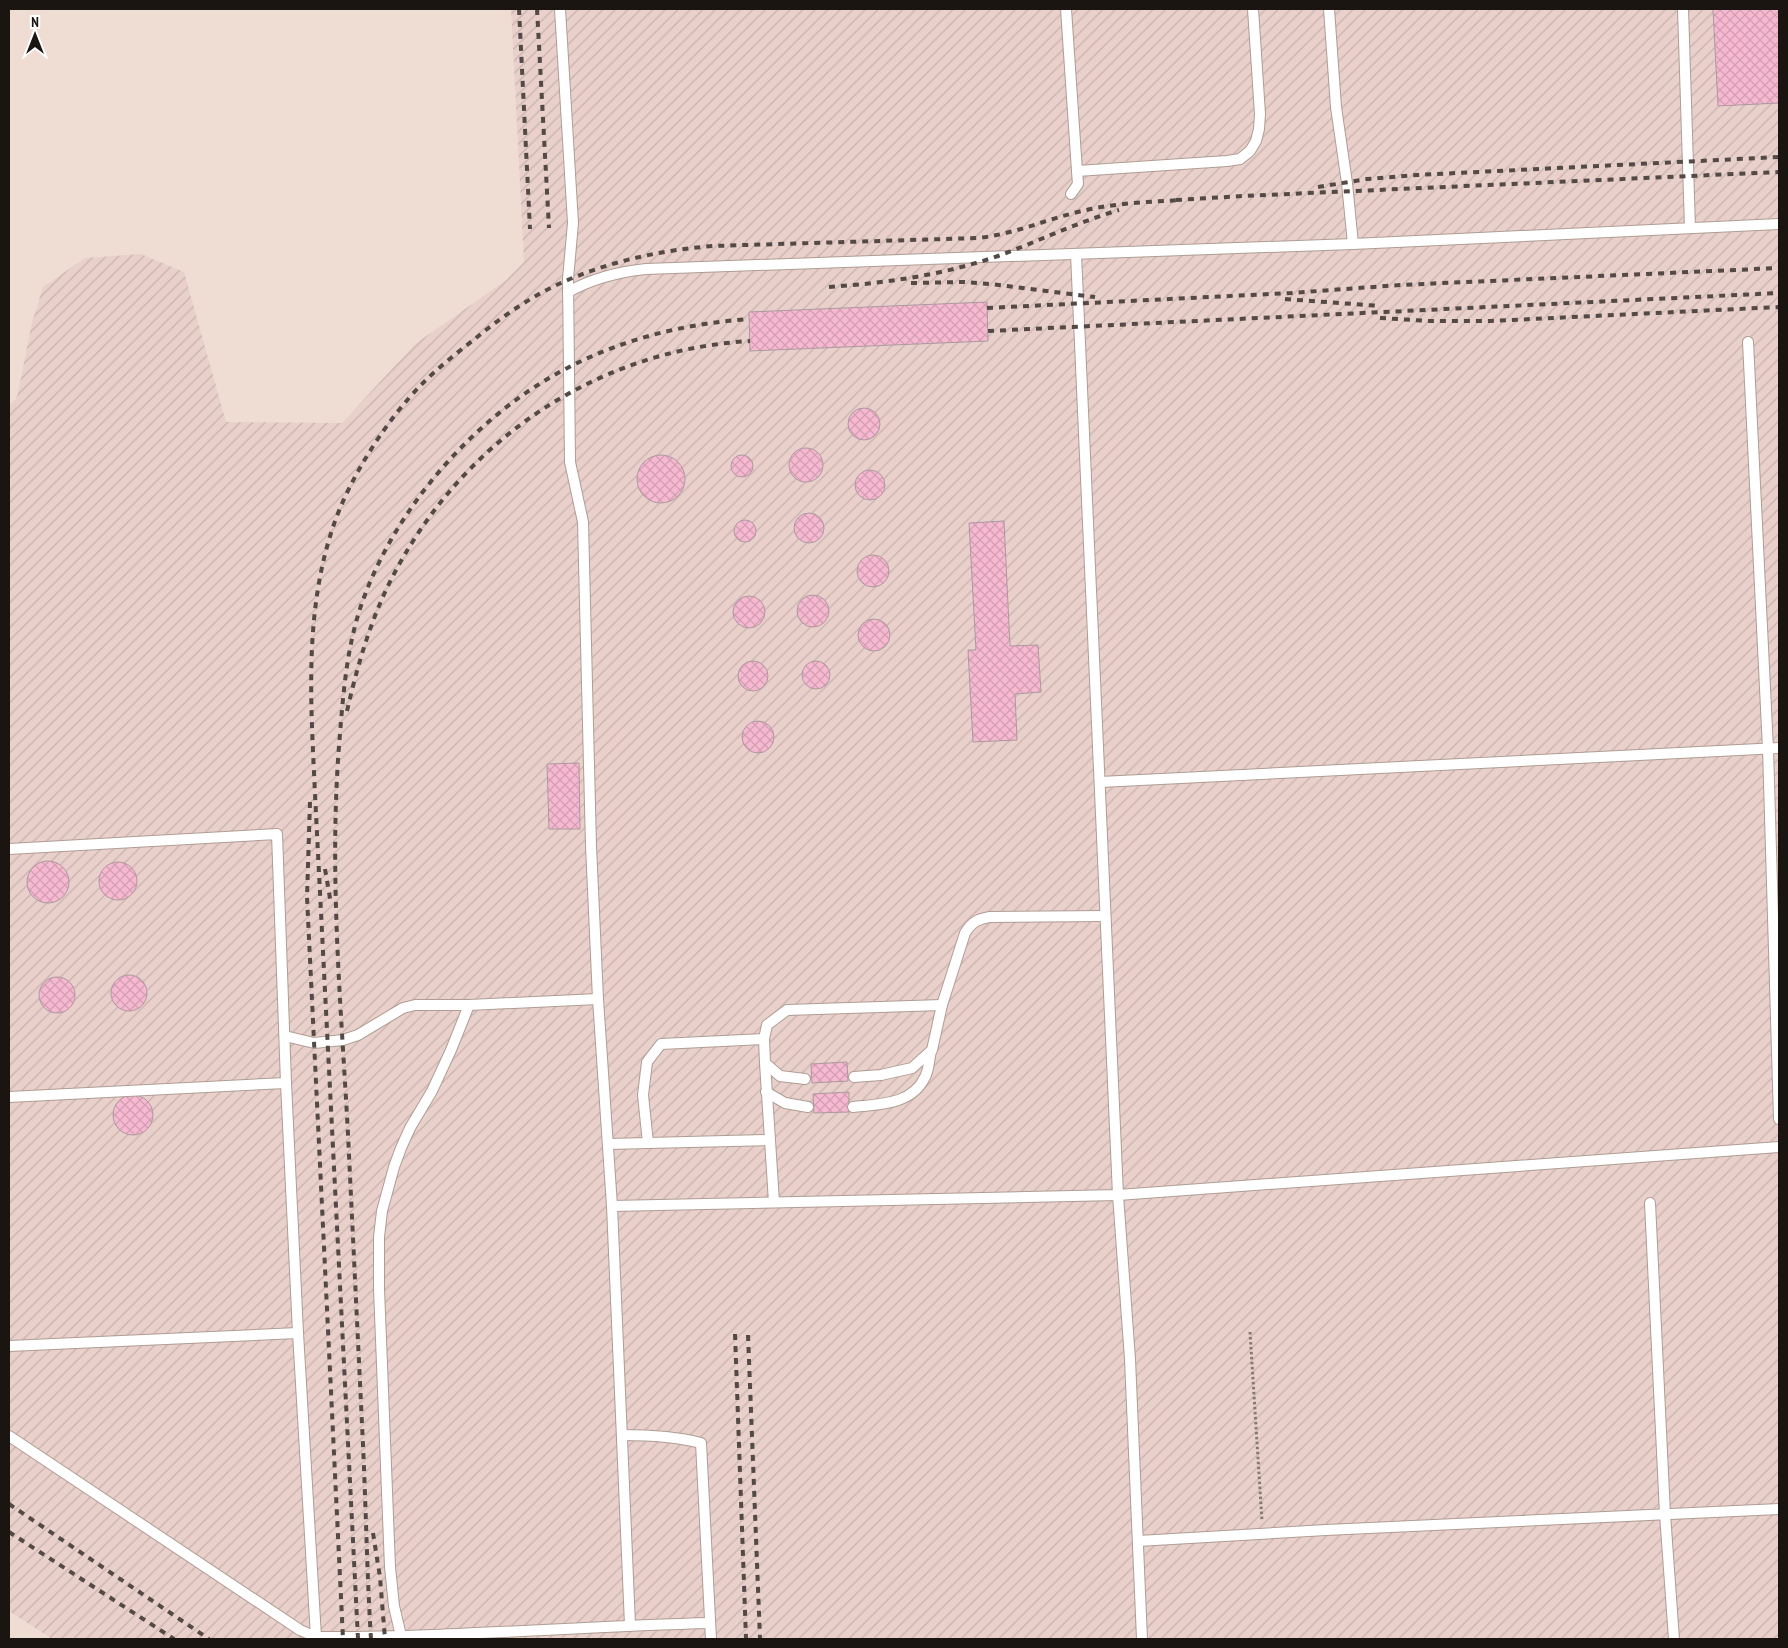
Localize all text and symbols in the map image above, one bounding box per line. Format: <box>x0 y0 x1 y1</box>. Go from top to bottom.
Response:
north arrow <box>10 10 60 60</box>
text: N <box>31 13 39 31</box>

